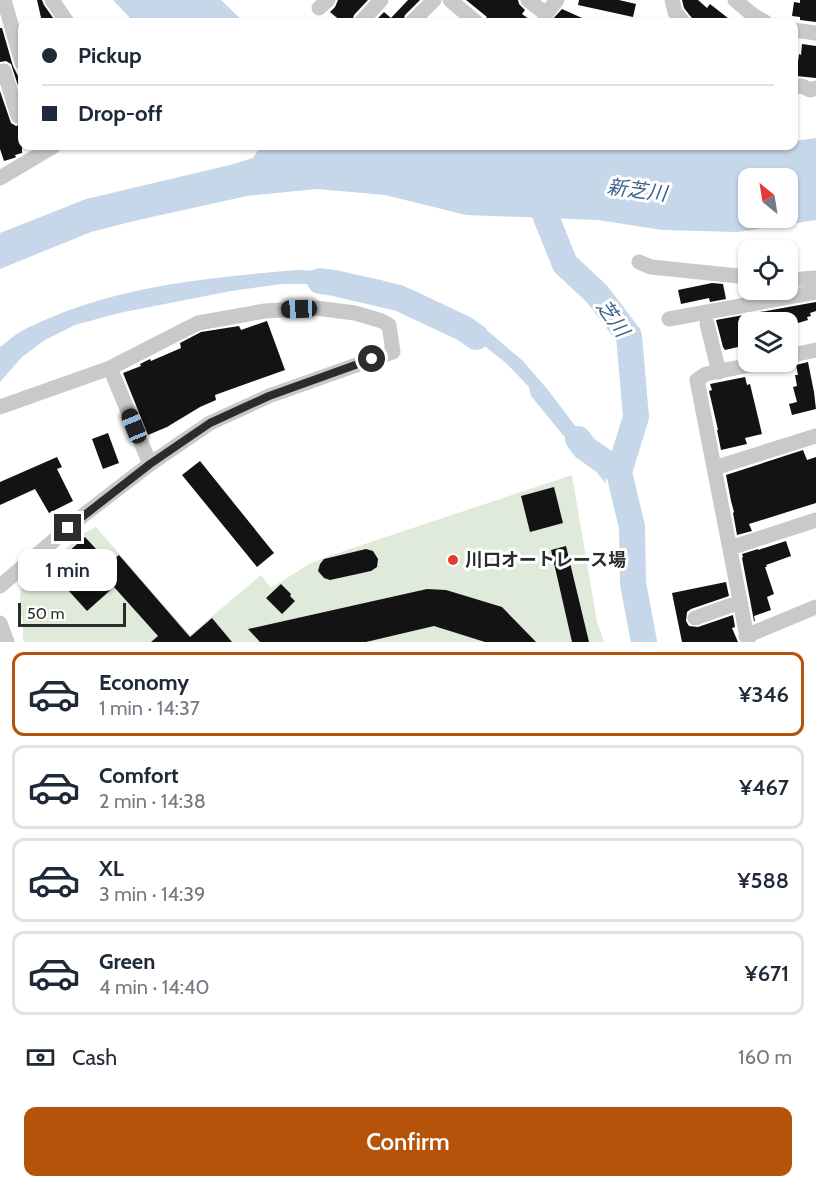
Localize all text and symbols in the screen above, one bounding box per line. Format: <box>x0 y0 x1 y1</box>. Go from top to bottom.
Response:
text: Pickup <box>78 42 142 69</box>
text: Drop-off <box>78 100 162 127</box>
north arrow <box>738 168 798 228</box>
map controls <box>738 168 798 372</box>
water label: 新芝川 <box>606 174 670 206</box>
button: locate <box>738 240 798 300</box>
water label: 芝川 <box>592 295 635 343</box>
car <box>281 299 317 319</box>
button: layers <box>738 312 798 372</box>
route start <box>358 345 385 372</box>
car <box>119 406 149 446</box>
route end <box>54 514 81 541</box>
callout: 1 min <box>19 549 118 591</box>
place label: 川口オートレース場 <box>465 549 626 571</box>
marker: 川口オートレース場 <box>446 553 460 567</box>
text: 1 min <box>45 558 90 582</box>
scale bar <box>18 600 126 628</box>
text: 50 m <box>27 604 64 623</box>
icon: car <box>27 667 81 721</box>
text: Economy <box>99 669 189 696</box>
text: ¥346 <box>738 681 789 708</box>
text: 1 min · 14:37 <box>99 696 200 720</box>
icon: car <box>27 760 81 814</box>
text: Comfort <box>99 762 178 789</box>
text: ¥467 <box>739 774 789 801</box>
text: 2 min · 14:38 <box>99 789 206 813</box>
icon: car <box>27 853 81 907</box>
text: XL <box>99 855 124 882</box>
text: ¥588 <box>738 867 789 894</box>
text: 3 min · 14:39 <box>99 882 205 906</box>
icon: car <box>27 946 81 1000</box>
text: Green <box>99 948 155 975</box>
text: ¥671 <box>745 960 789 987</box>
text: 4 min · 14:40 <box>99 975 210 999</box>
icon: cash <box>24 1041 57 1074</box>
text: Cash <box>72 1044 117 1071</box>
text: 160 m <box>738 1045 792 1069</box>
button: Confirm <box>24 1107 792 1176</box>

